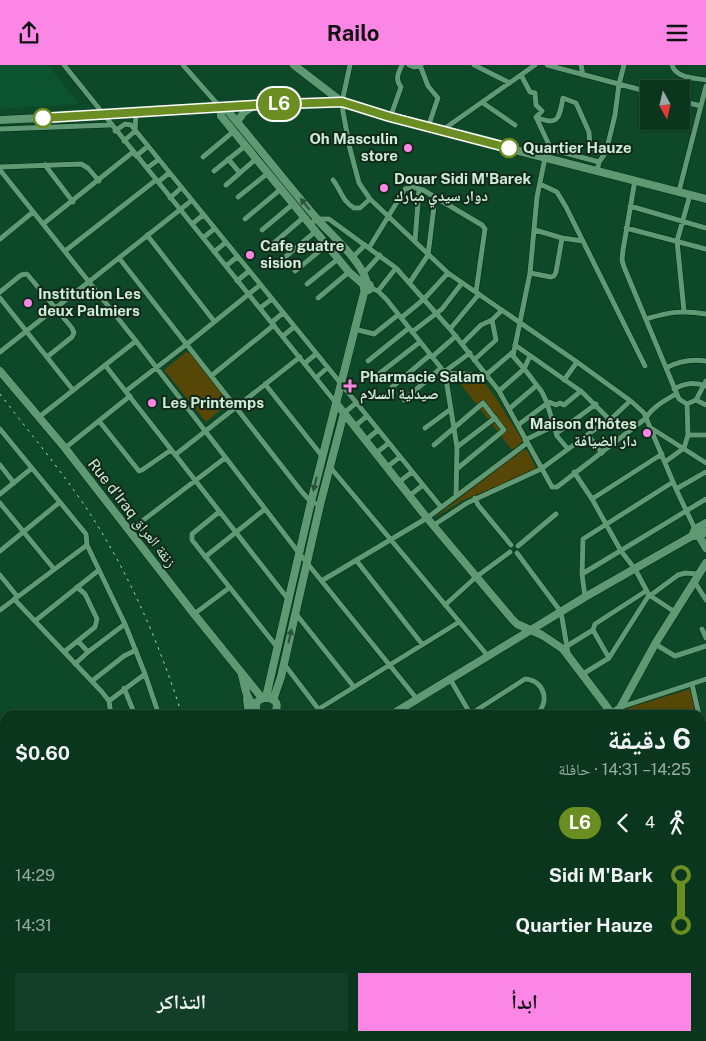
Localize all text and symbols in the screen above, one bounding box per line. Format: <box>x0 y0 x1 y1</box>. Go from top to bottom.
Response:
icon: share <box>15 19 43 47</box>
icon: menu <box>663 19 691 47</box>
text: Railo <box>327 20 379 46</box>
north arrow <box>640 80 690 130</box>
map controls <box>640 80 690 130</box>
line badge: L6 <box>256 88 302 120</box>
text: L6 <box>268 93 290 114</box>
unlabelled marker <box>33 108 53 128</box>
place label: Oh Masculin store <box>310 130 398 164</box>
marker: Quartier Hauze <box>499 138 519 158</box>
place label: Quartier Hauze <box>523 139 632 156</box>
marker: Oh Masculin store <box>402 142 414 154</box>
place label: Douar Sidi M'Barek دوار سيدي مبارك <box>394 170 532 208</box>
marker: Douar Sidi M'Barek دوار سيدي مبارك <box>378 182 390 194</box>
one-way arrow <box>299 198 310 211</box>
place label: Cafe guatre sision <box>260 237 344 271</box>
marker: Cafe guatre sision <box>244 249 256 261</box>
place label: Institution Les deux Palmiers <box>38 285 141 319</box>
marker: Institution Les deux Palmiers <box>22 297 34 309</box>
place label: Pharmacie Salam صيدلية السلام <box>360 368 485 404</box>
marker: Pharmacie Salam صيدلية السلام <box>344 380 356 392</box>
place label: Les Printemps <box>162 394 264 411</box>
marker: Les Printemps <box>146 397 158 409</box>
place label: Maison d'hôtes دار الضيافة <box>530 415 637 449</box>
marker: Maison d'hôtes دار الضيافة <box>641 427 653 439</box>
street label: Rue d'Iraq زنقة العراق <box>83 455 180 571</box>
one-way arrow <box>311 476 319 491</box>
one-way arrow <box>286 629 294 644</box>
text: 6 دقيقة <box>607 722 691 755</box>
text: $0.60 <box>15 742 70 764</box>
text: 14:25 – 14:31 · حافلة <box>558 760 691 779</box>
icon: back <box>609 809 637 837</box>
icon: walk <box>663 809 691 837</box>
text: L6 <box>569 812 591 833</box>
text: 4 <box>645 813 655 832</box>
text: Sidi M'Bark <box>549 864 653 886</box>
text: 14:29 <box>15 866 55 885</box>
text: Quartier Hauze <box>516 914 653 936</box>
text: 14:31 <box>15 916 52 935</box>
button: التذاكر <box>15 973 348 1031</box>
button: ابدأ <box>358 973 691 1031</box>

